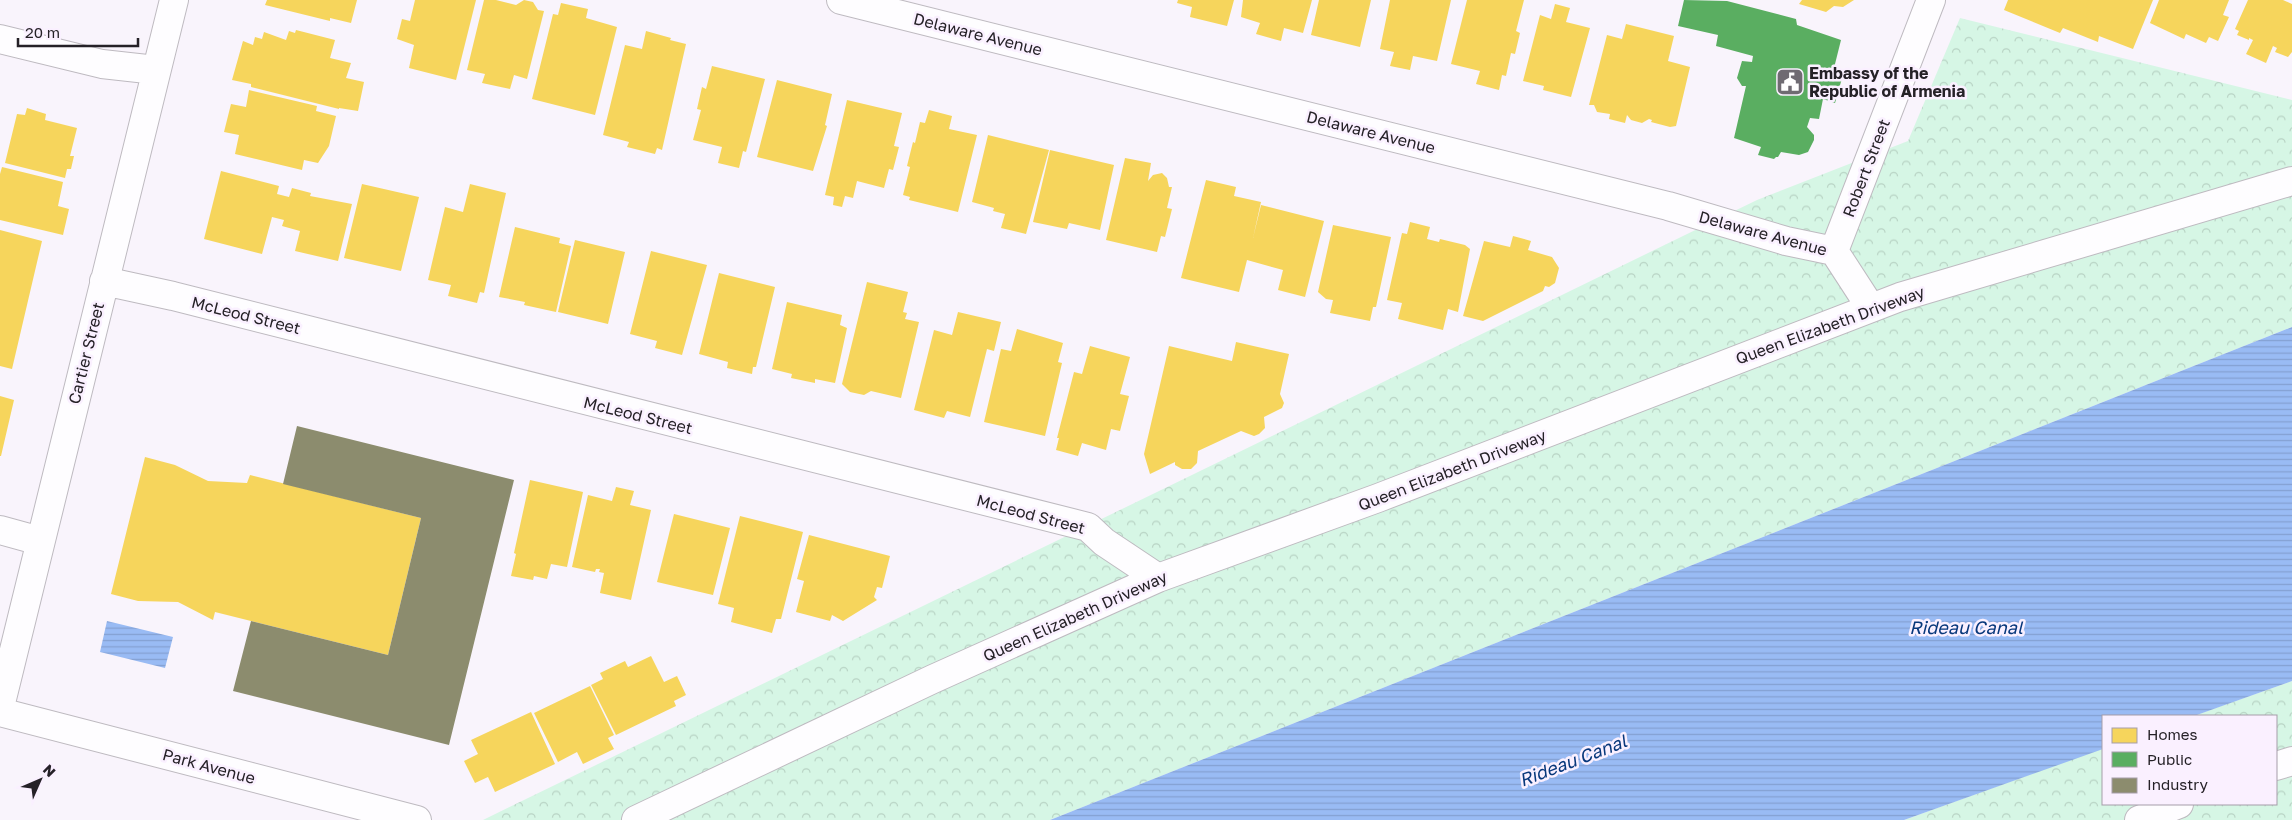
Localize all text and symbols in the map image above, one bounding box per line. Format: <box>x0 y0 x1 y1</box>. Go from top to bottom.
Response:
street label: Delaware Avenue <box>912 8 1044 60</box>
scale bar <box>18 15 138 47</box>
text: 20 m <box>25 23 60 41</box>
place label: Embassy of the Republic of Armenia <box>1809 63 1965 101</box>
public building icon: Embassy of the Republic of Armenia <box>1775 67 1805 97</box>
street label: Delaware Avenue <box>1305 106 1437 158</box>
street label: Robert Street <box>1838 116 1894 220</box>
street label: Delaware Avenue <box>1697 206 1829 260</box>
street label: Queen Elizabeth Driveway <box>1733 281 1927 369</box>
street label: McLeod Street <box>189 292 303 338</box>
street label: Cartier Street <box>64 300 108 406</box>
street label: McLeod Street <box>581 392 695 438</box>
street label: Queen Elizabeth Driveway <box>1355 425 1549 515</box>
street label: McLeod Street <box>975 490 1087 538</box>
street label: Queen Elizabeth Driveway <box>980 566 1170 666</box>
water label: Rideau Canal <box>1909 616 2024 638</box>
legend <box>2102 715 2277 805</box>
text: Homes <box>2147 725 2197 743</box>
water label: Rideau Canal <box>1516 729 1631 791</box>
street label: Park Avenue <box>160 744 258 788</box>
text: Public <box>2147 750 2192 768</box>
north arrow <box>15 755 65 805</box>
text: N <box>40 761 59 780</box>
text: Industry <box>2147 775 2208 793</box>

